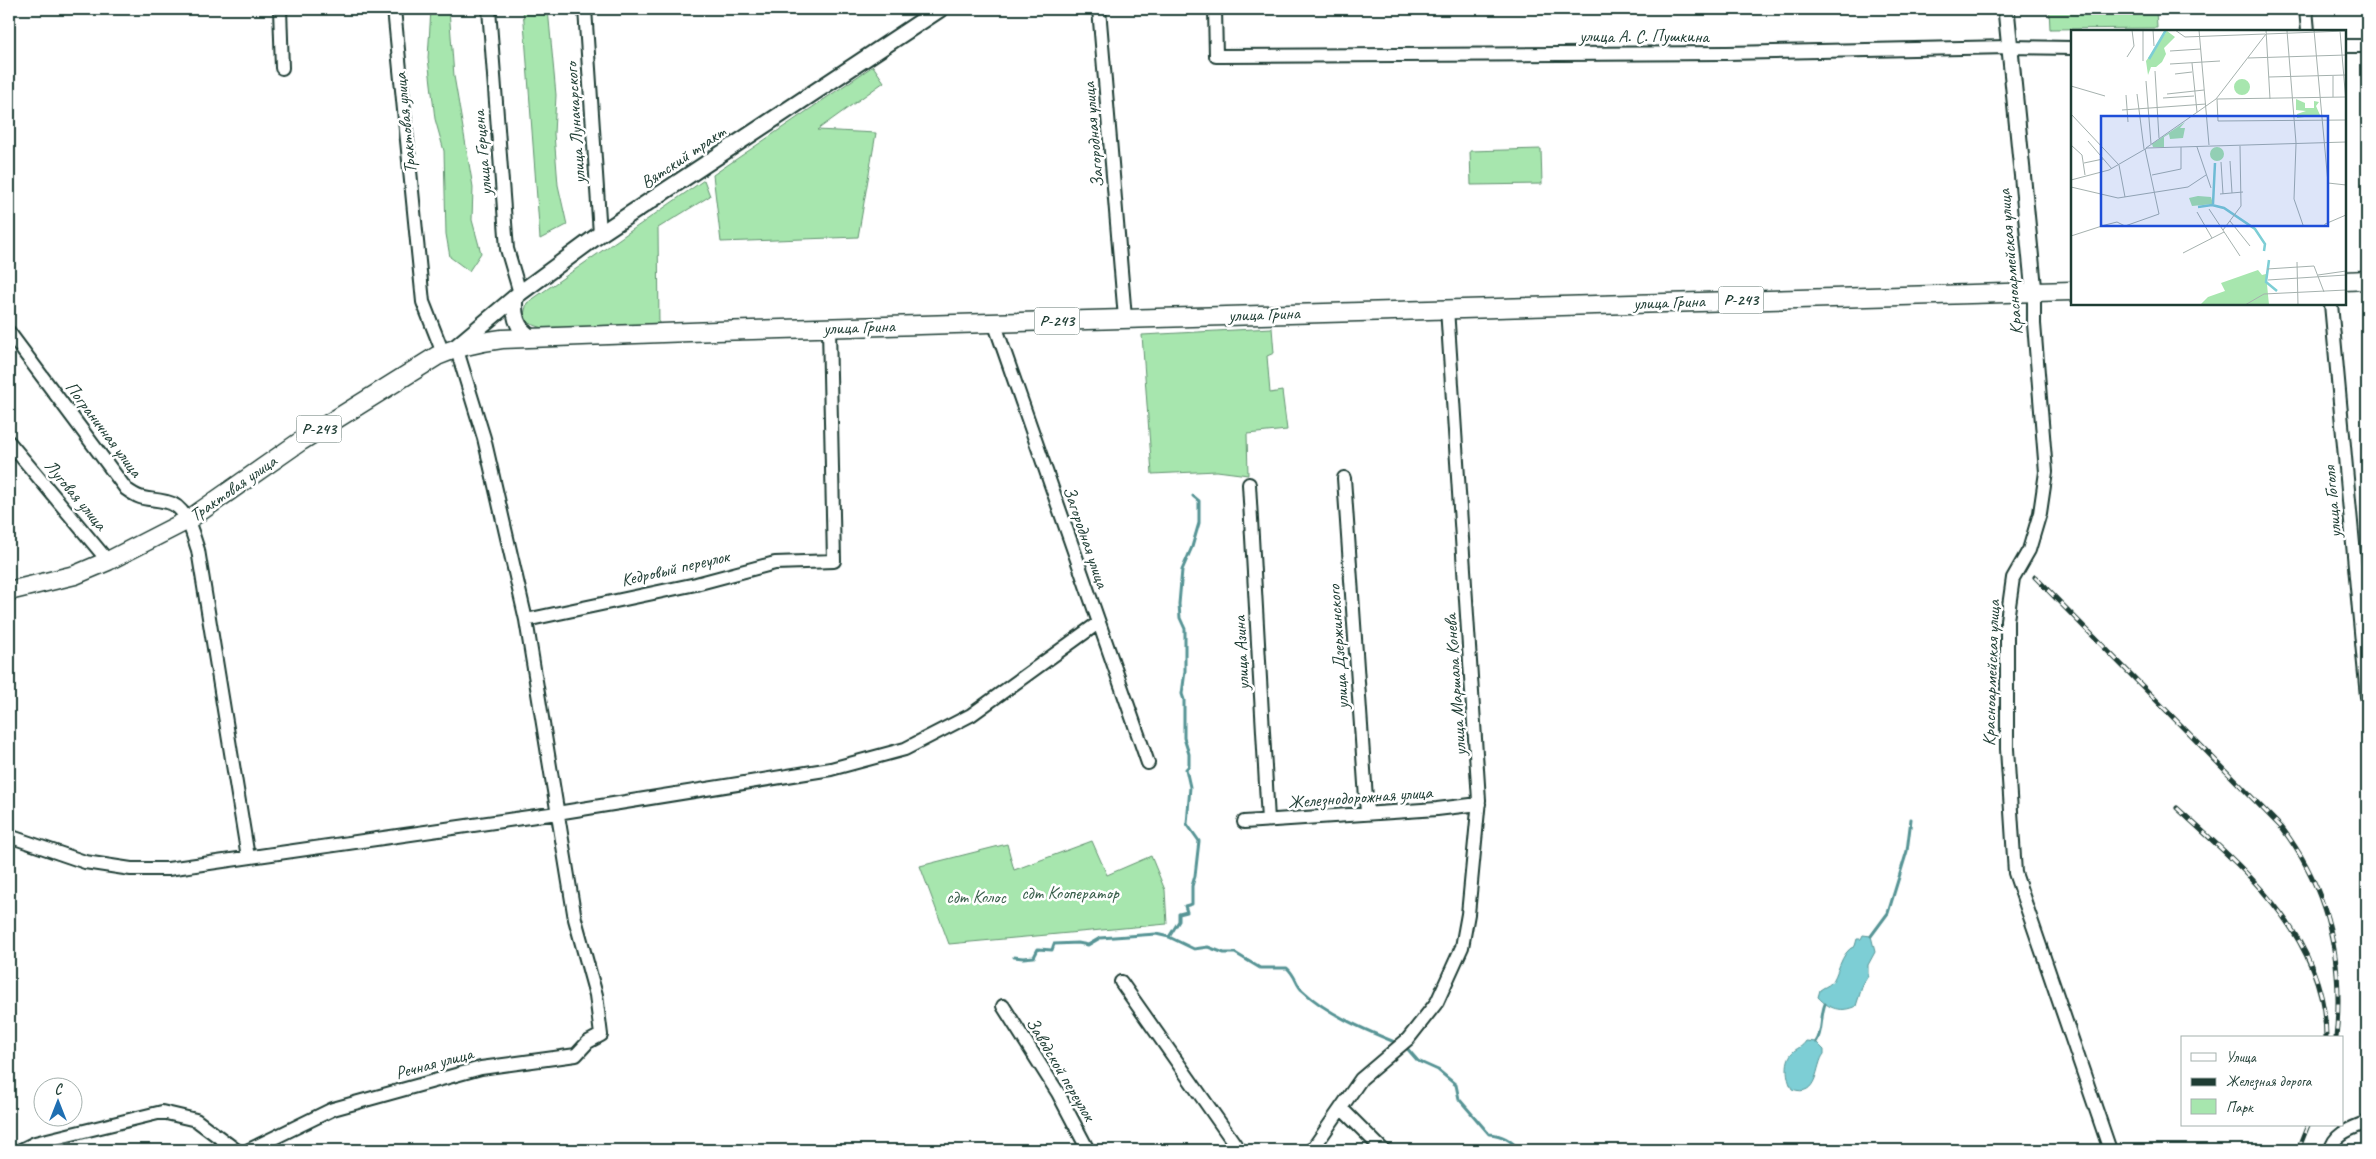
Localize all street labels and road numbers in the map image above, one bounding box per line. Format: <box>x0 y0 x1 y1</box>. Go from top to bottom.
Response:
street label: улица А. С. Пушкина <box>1578 25 1710 47</box>
street label: улица Луначарского <box>560 60 590 186</box>
street label: Трактовая улица <box>389 70 421 174</box>
street label: Загородная улица <box>1077 80 1109 189</box>
street label: улица Герцена <box>467 108 497 197</box>
street label: Вятский тракт <box>637 120 731 193</box>
street label: Красноармейская улица <box>1993 187 2027 336</box>
road number: Р-243 <box>1718 286 1764 314</box>
street label: улица Грина <box>1632 290 1707 314</box>
street label: улица Грина <box>1227 302 1302 326</box>
road number: Р-243 <box>1034 308 1080 334</box>
street label: улица Грина <box>822 315 897 339</box>
street label: Пограничная улица <box>61 377 148 483</box>
road number: Р-243 <box>296 416 342 442</box>
street label: Трактовая улица <box>185 449 282 526</box>
street label: Луговая улица <box>40 455 113 536</box>
street label: улица Гоголя <box>2318 463 2346 540</box>
street label: Загородная улица <box>1058 483 1114 592</box>
street label: Кедровый переулок <box>619 544 733 591</box>
street label: улица Дзержинского <box>1323 582 1353 711</box>
street label: Красноармейская улица <box>1977 598 2005 746</box>
street label: улица Маршала Конева <box>1439 612 1471 758</box>
street label: улица Азина <box>1228 614 1254 692</box>
street label: Железнодорожная улица <box>1287 781 1434 814</box>
street label: Заводской переулок <box>1022 1013 1102 1127</box>
street label: Речная улица <box>393 1042 477 1084</box>

